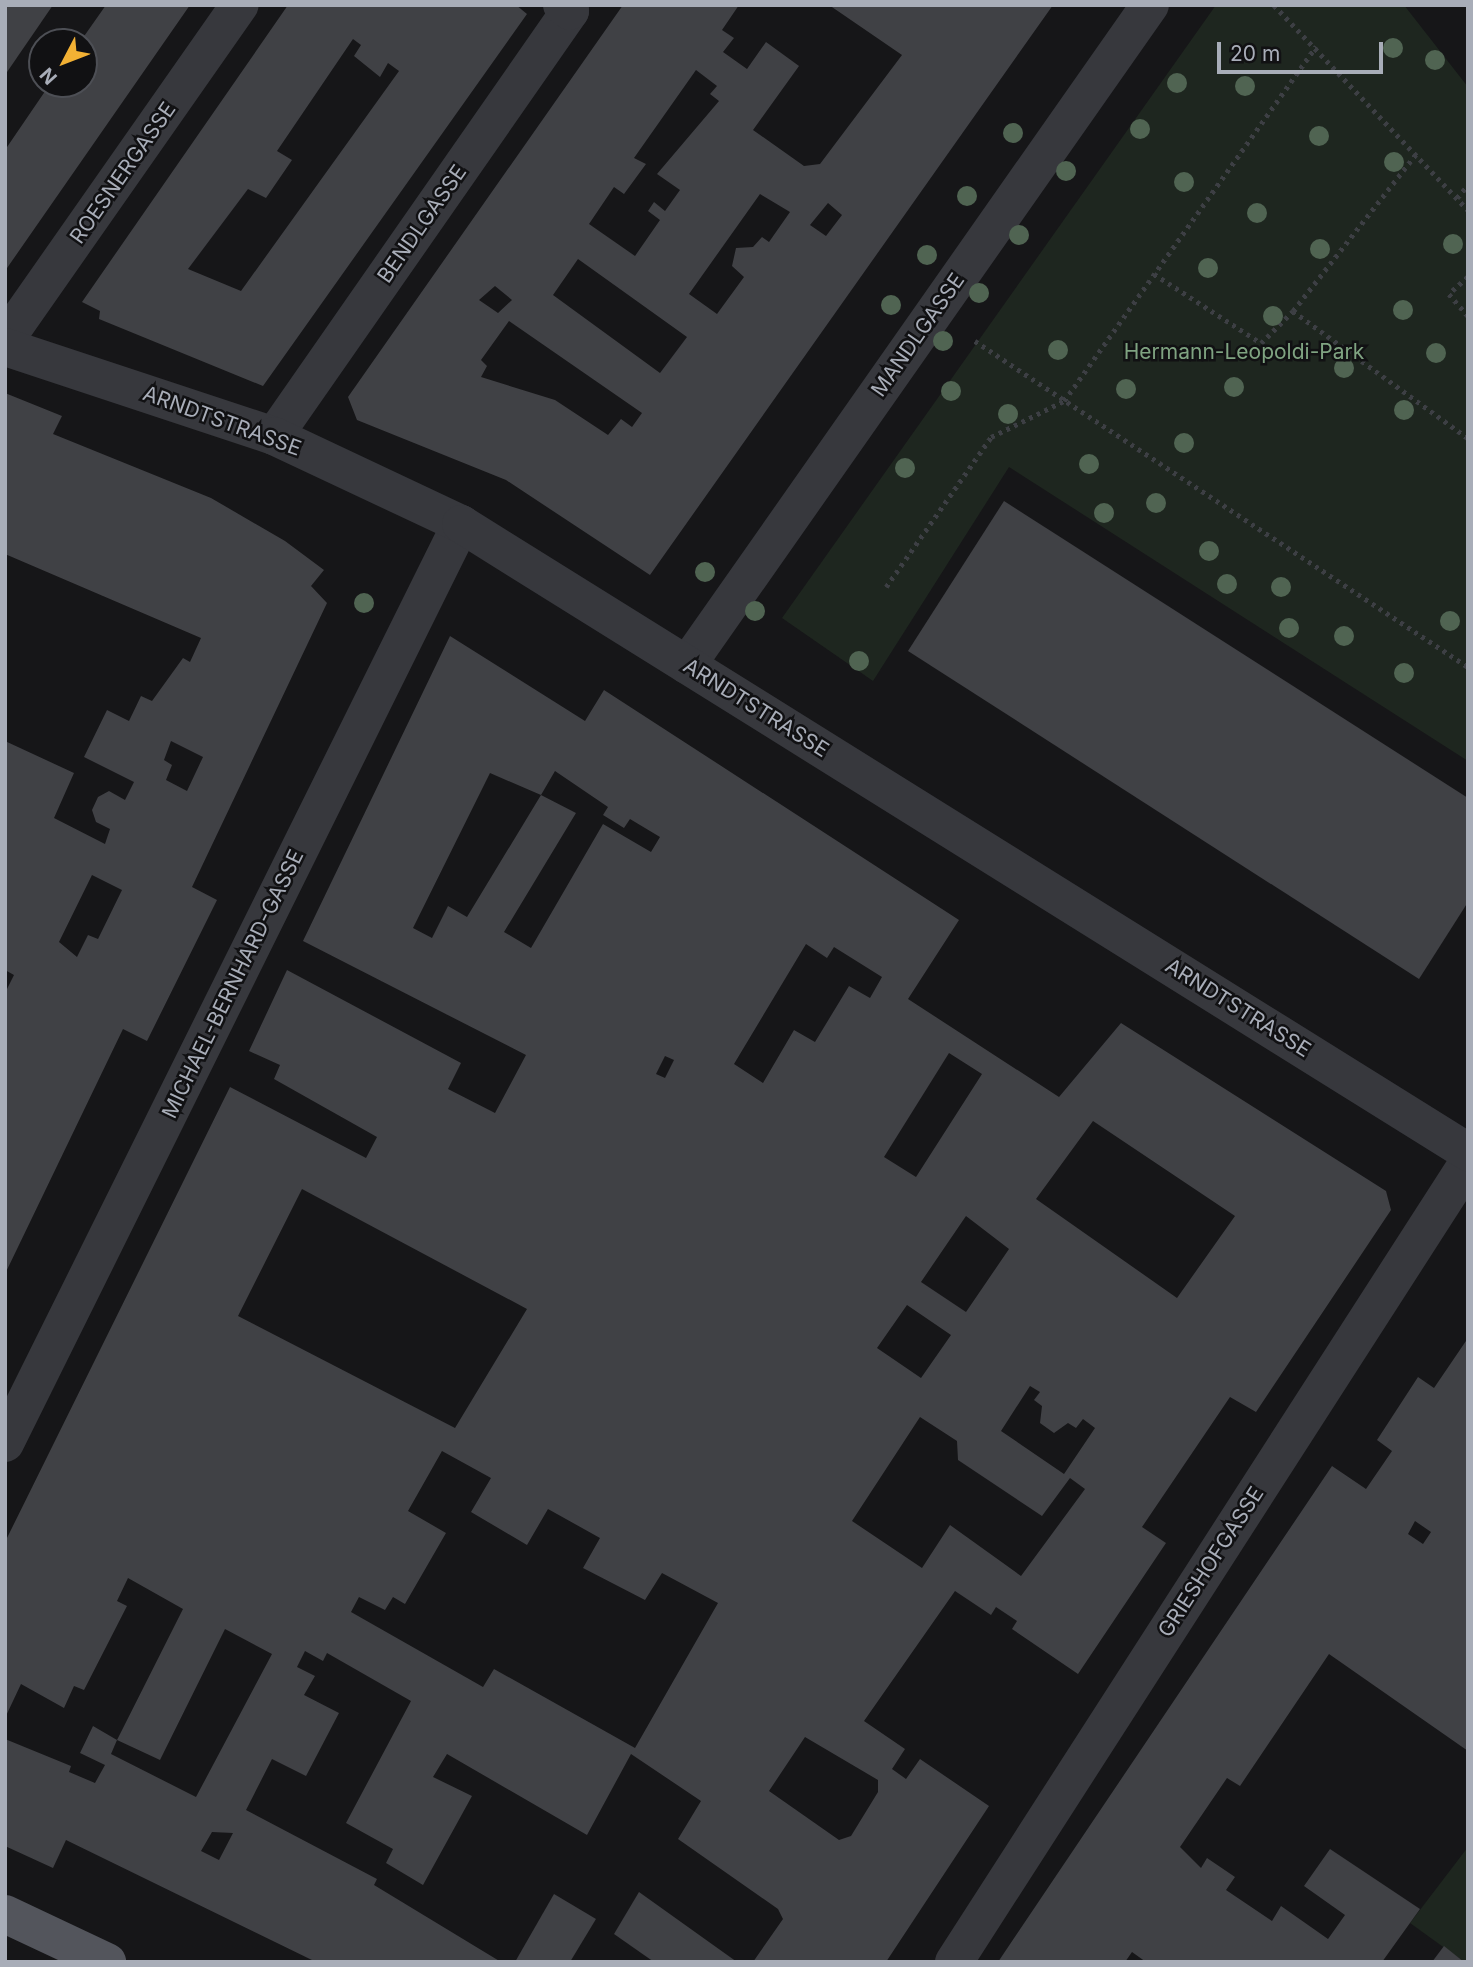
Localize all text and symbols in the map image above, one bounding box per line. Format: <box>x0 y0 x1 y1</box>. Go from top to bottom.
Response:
north arrow <box>28 28 98 98</box>
scale bar <box>1221 28 1387 72</box>
text: 20 m <box>1230 41 1280 66</box>
text: N <box>35 63 62 89</box>
street label: ROESNERGASSE <box>65 97 181 249</box>
street label: BENDLGASSE <box>372 160 472 288</box>
street label: MANDLGASSE <box>866 268 970 402</box>
park label: Hermann-Leopoldi-Park <box>1124 339 1364 365</box>
street label: ARNDTSTRASSE <box>139 381 305 461</box>
street label: ARNDTSTRASSE <box>679 653 833 763</box>
street label: MICHAEL-BERNHARD-GASSE <box>157 846 309 1122</box>
street label: ARNDTSTRASSE <box>1161 953 1315 1063</box>
street label: GRIESHOFGASSE <box>1153 1482 1269 1642</box>

